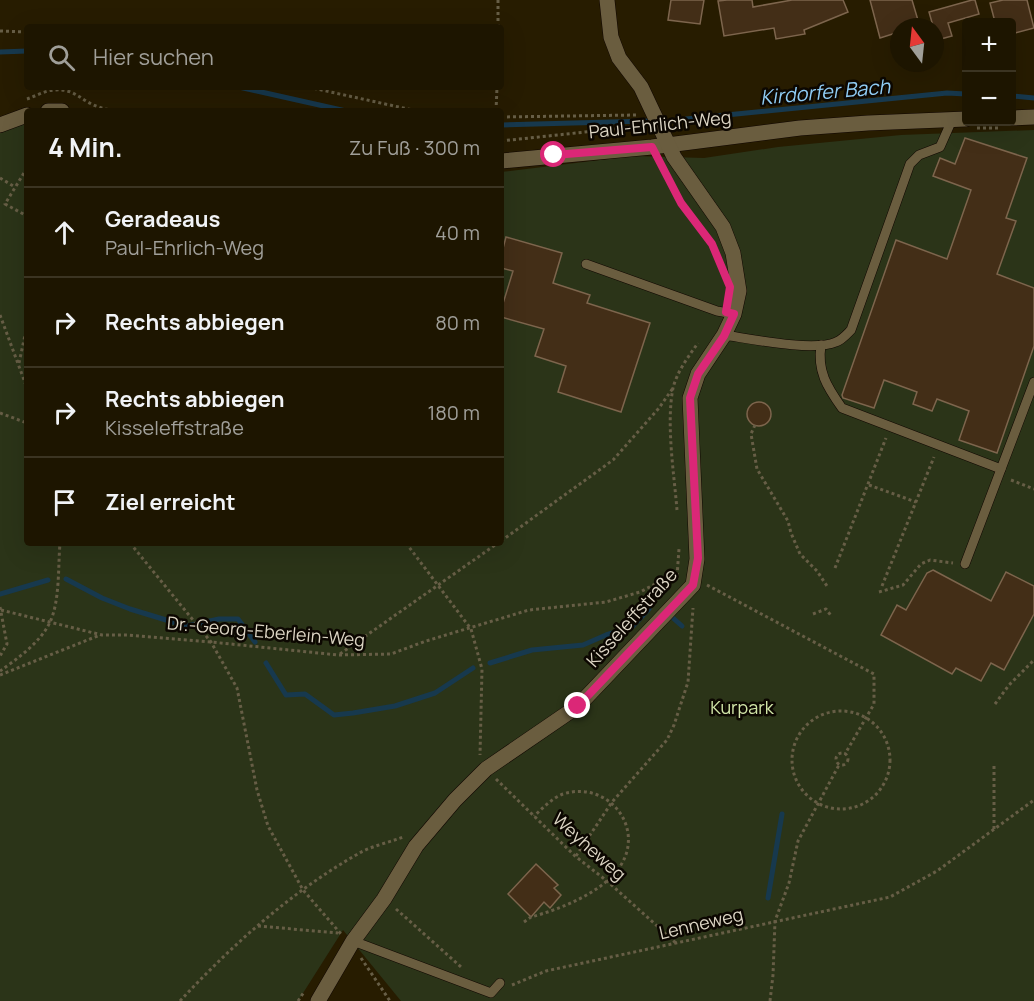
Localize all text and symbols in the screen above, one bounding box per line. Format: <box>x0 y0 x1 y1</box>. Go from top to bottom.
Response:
north arrow <box>890 18 944 72</box>
map controls <box>962 18 1016 126</box>
button: + <box>962 18 1016 72</box>
search box <box>24 24 504 90</box>
icon: search <box>45 41 78 74</box>
text: Hier suchen <box>93 42 214 72</box>
water label: Kirdorfer Bach <box>759 72 892 111</box>
button: − <box>962 72 1016 126</box>
street label: Paul-Ehrlich-Weg <box>587 105 732 143</box>
text: 4 Min. <box>48 129 123 165</box>
text: Zu Fuß · 300 m <box>349 134 480 161</box>
route start <box>540 141 566 167</box>
text: Geradeaus <box>105 204 220 234</box>
icon: ahead <box>48 216 81 249</box>
text: 40 m <box>435 219 480 246</box>
text: Paul-Ehrlich-Weg <box>105 234 264 261</box>
icon: right <box>48 306 81 339</box>
text: Rechts abbiegen <box>105 307 284 337</box>
text: 80 m <box>435 309 480 336</box>
text: Rechts abbiegen <box>105 384 284 414</box>
icon: right <box>48 396 81 429</box>
text: 180 m <box>427 399 480 426</box>
text: Kisseleffstraße <box>105 414 244 441</box>
icon: arrive <box>48 486 81 519</box>
text: Ziel erreicht <box>105 487 236 517</box>
street label: Kisseleffstraße <box>581 563 682 672</box>
street label: Dr.-Georg-Eberlein-Weg <box>166 610 366 652</box>
route end <box>564 692 590 718</box>
park label: Kurpark <box>710 695 775 719</box>
street label: Weyheweg <box>548 807 632 886</box>
street label: Lenneweg <box>656 902 745 944</box>

